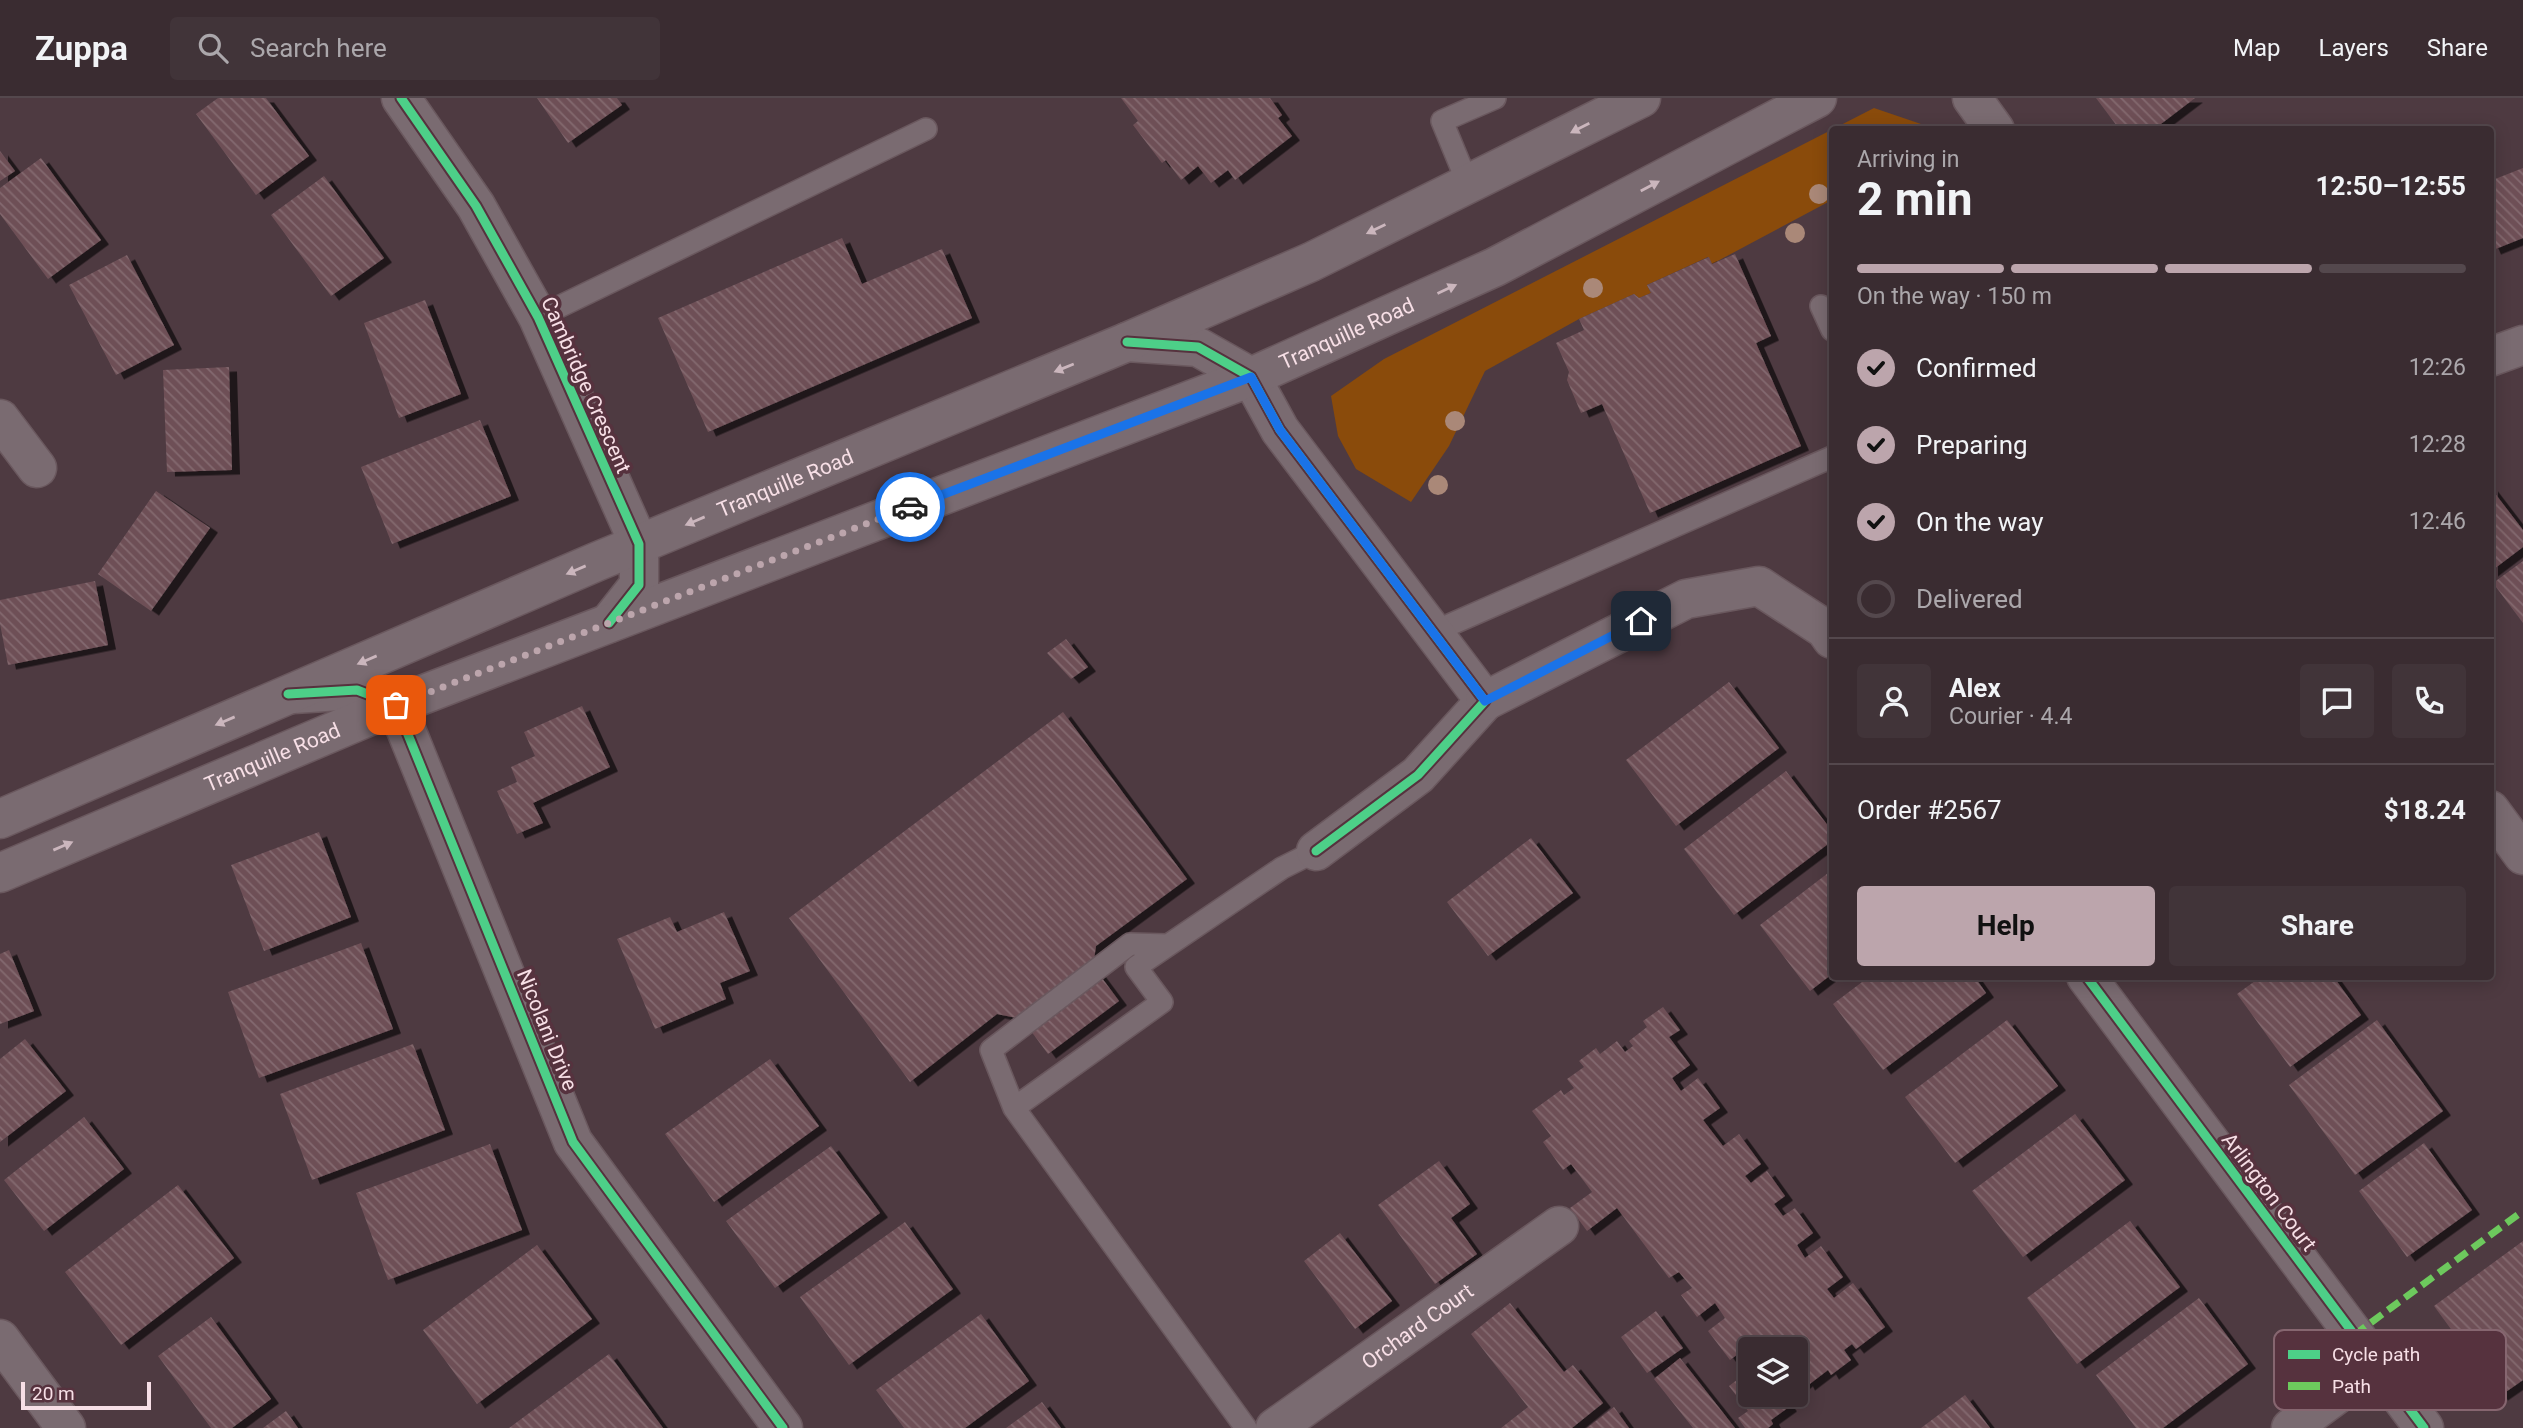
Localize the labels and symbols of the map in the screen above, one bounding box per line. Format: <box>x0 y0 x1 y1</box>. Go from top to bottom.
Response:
one-way arrow <box>1570 123 1590 134</box>
one-way arrow <box>1640 180 1660 191</box>
one-way arrow <box>1366 224 1386 235</box>
one-way arrow <box>1437 283 1457 295</box>
street label: Cambridge Crescent <box>536 293 636 477</box>
street label: Tranquille Road <box>1276 293 1418 375</box>
one-way arrow <box>1053 363 1074 374</box>
street label: Tranquille Road <box>714 445 857 522</box>
courier <box>875 472 945 542</box>
one-way arrow <box>684 515 705 526</box>
one-way arrow <box>565 565 586 576</box>
pin <box>1611 591 1671 651</box>
one-way arrow <box>356 655 377 666</box>
pin <box>366 675 426 735</box>
one-way arrow <box>215 715 235 727</box>
street label: Tranquille Road <box>201 718 344 797</box>
one-way arrow <box>53 841 74 852</box>
street label: Nicolani Drive <box>512 966 582 1094</box>
street label: Arlington Court <box>2217 1128 2321 1256</box>
street label: Orchard Court <box>1357 1279 1478 1374</box>
legend <box>2274 1330 2506 1410</box>
text: Cycle path <box>2332 1343 2420 1366</box>
text: Path <box>2332 1375 2371 1398</box>
scale bar <box>21 1379 150 1411</box>

